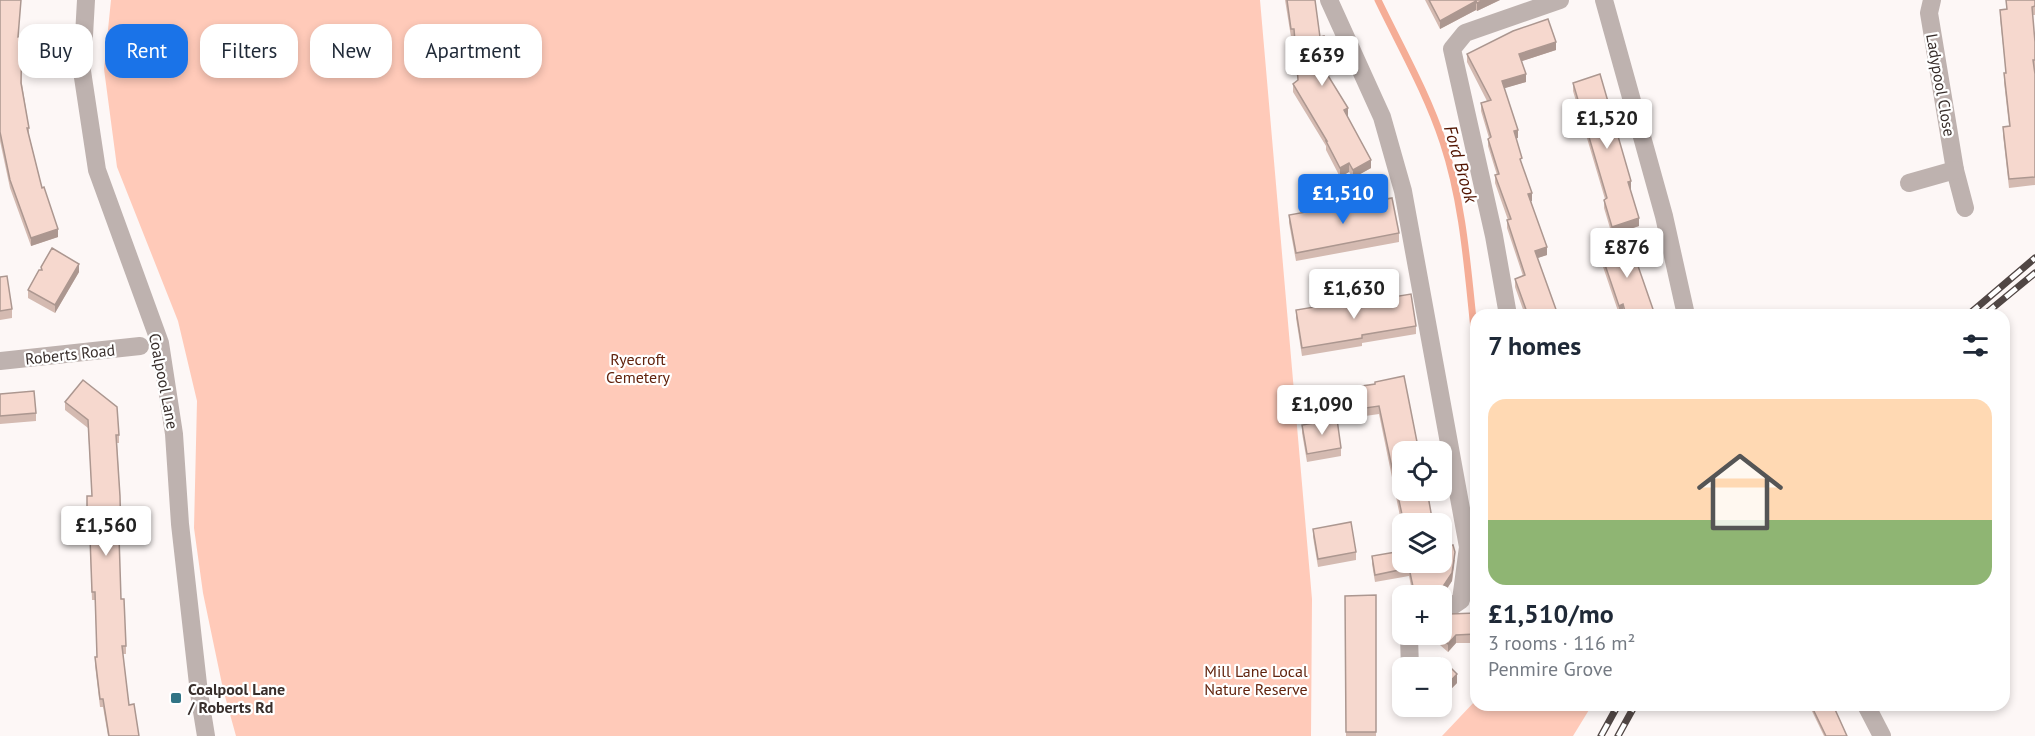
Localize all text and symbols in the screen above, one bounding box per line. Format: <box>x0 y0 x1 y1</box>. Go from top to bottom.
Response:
chip: Buy <box>18 24 93 78</box>
chip: Rent <box>105 24 188 78</box>
chip: Filters <box>200 24 298 78</box>
chip: New <box>310 24 392 78</box>
chip: Apartment <box>404 24 542 78</box>
street label: Ladypool Close <box>1922 32 1960 138</box>
pin: £639 <box>1286 36 1358 87</box>
text: £639 <box>1299 42 1345 68</box>
pin: £1,520 <box>1558 99 1656 150</box>
text: £1,520 <box>1576 105 1638 131</box>
water label: Ford Brook <box>1439 123 1483 206</box>
pin: £1,510 <box>1294 174 1392 225</box>
text: £1,510 <box>1312 180 1374 206</box>
pin: £876 <box>1591 228 1663 279</box>
text: £876 <box>1604 234 1650 260</box>
pin: £1,630 <box>1305 269 1403 320</box>
text: £1,630 <box>1323 275 1385 301</box>
text: 7 homes <box>1488 329 1581 362</box>
icon: filters <box>1959 329 1992 362</box>
street label: Coalpool Lane <box>145 331 183 431</box>
street label: Roberts Road <box>24 339 116 369</box>
park label: Ryecroft Cemetery <box>606 349 671 387</box>
pin: £1,090 <box>1273 385 1371 436</box>
text: £1,090 <box>1291 391 1353 417</box>
icon: home <box>1686 438 1794 546</box>
map controls <box>1392 441 1452 717</box>
button: locate <box>1392 441 1452 501</box>
pin: £1,560 <box>57 506 155 557</box>
text: £1,560 <box>75 512 137 538</box>
button: layers <box>1392 513 1452 573</box>
button: + <box>1392 585 1452 645</box>
text: £1,510/mo <box>1488 597 1614 630</box>
text: 3 rooms · 116 m² <box>1488 630 1635 656</box>
text: Penmire Grove <box>1488 656 1613 682</box>
button: − <box>1392 657 1452 717</box>
park label: Mill Lane Local Nature Reserve <box>1204 661 1308 699</box>
place label: Coalpool Lane / Roberts Rd <box>187 679 285 717</box>
marker: Coalpool Lane / Roberts Rd <box>169 691 183 705</box>

